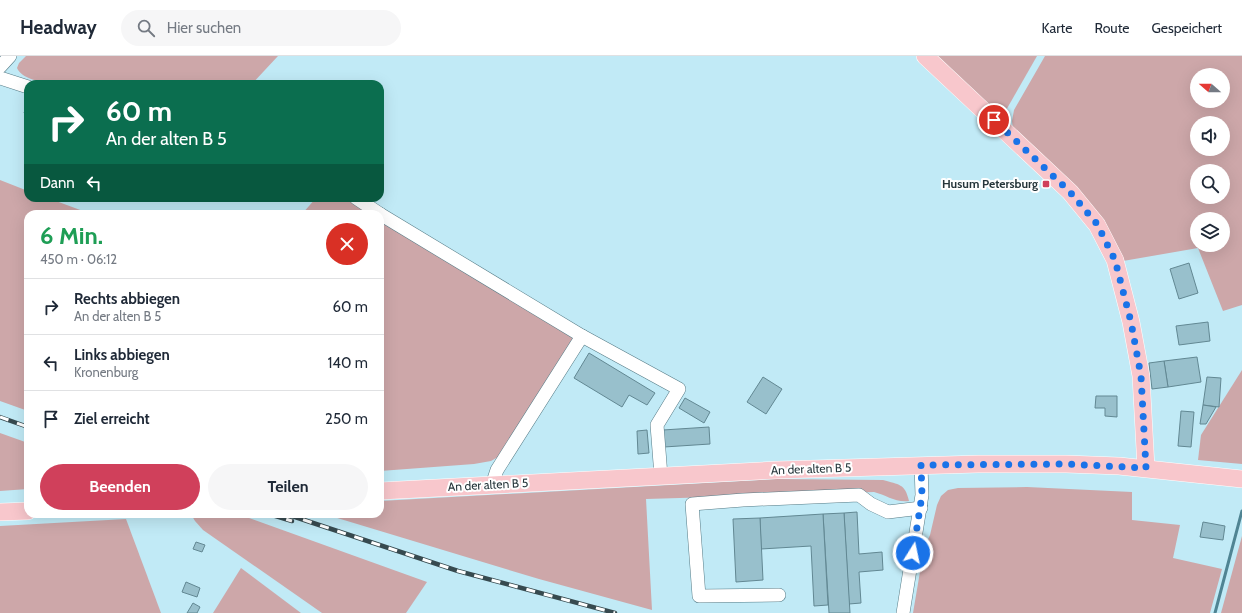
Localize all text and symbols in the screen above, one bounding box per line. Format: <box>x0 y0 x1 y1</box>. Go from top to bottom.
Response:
search box <box>121 10 401 46</box>
text: Headway <box>20 16 97 39</box>
icon: search <box>135 17 157 39</box>
text: Hier suchen <box>167 19 241 37</box>
text: Karte <box>1042 19 1072 37</box>
text: Route <box>1094 19 1130 37</box>
text: Gespeichert <box>1152 19 1222 37</box>
north arrow <box>1190 68 1230 108</box>
map controls <box>1190 68 1230 252</box>
text: 60 m <box>106 94 172 128</box>
icon: right <box>40 96 92 148</box>
pin <box>977 103 1011 137</box>
icon: arrive <box>983 109 1005 131</box>
button: sound <box>1190 116 1230 156</box>
text: An der alten B 5 <box>106 128 227 150</box>
button: search <box>1190 164 1230 204</box>
icon: left <box>83 172 105 194</box>
text: Dann <box>40 174 75 192</box>
place label: Husum Petersburg <box>942 176 1038 191</box>
marker: Husum Petersburg <box>1041 179 1051 189</box>
button: layers <box>1190 212 1230 252</box>
text: 6 Min. <box>40 221 103 250</box>
button: close <box>326 223 368 265</box>
text: 450 m · 06:12 <box>40 251 117 267</box>
text: Rechts abbiegen <box>74 290 180 308</box>
icon: right <box>40 296 62 318</box>
text: 60 m <box>332 298 368 316</box>
text: An der alten B 5 <box>74 308 161 324</box>
text: Links abbiegen <box>74 346 170 364</box>
icon: left <box>40 352 62 374</box>
text: 140 m <box>327 354 368 372</box>
text: Kronenburg <box>74 364 138 380</box>
icon: arrive <box>40 408 62 430</box>
text: Ziel erreicht <box>74 410 150 428</box>
text: 250 m <box>325 410 368 428</box>
street label: An der alten B 5 <box>770 460 851 477</box>
button: Beenden <box>40 464 200 510</box>
button: Teilen <box>208 464 368 510</box>
street label: An der alten B 5 <box>447 475 529 494</box>
position arrow <box>892 532 934 574</box>

